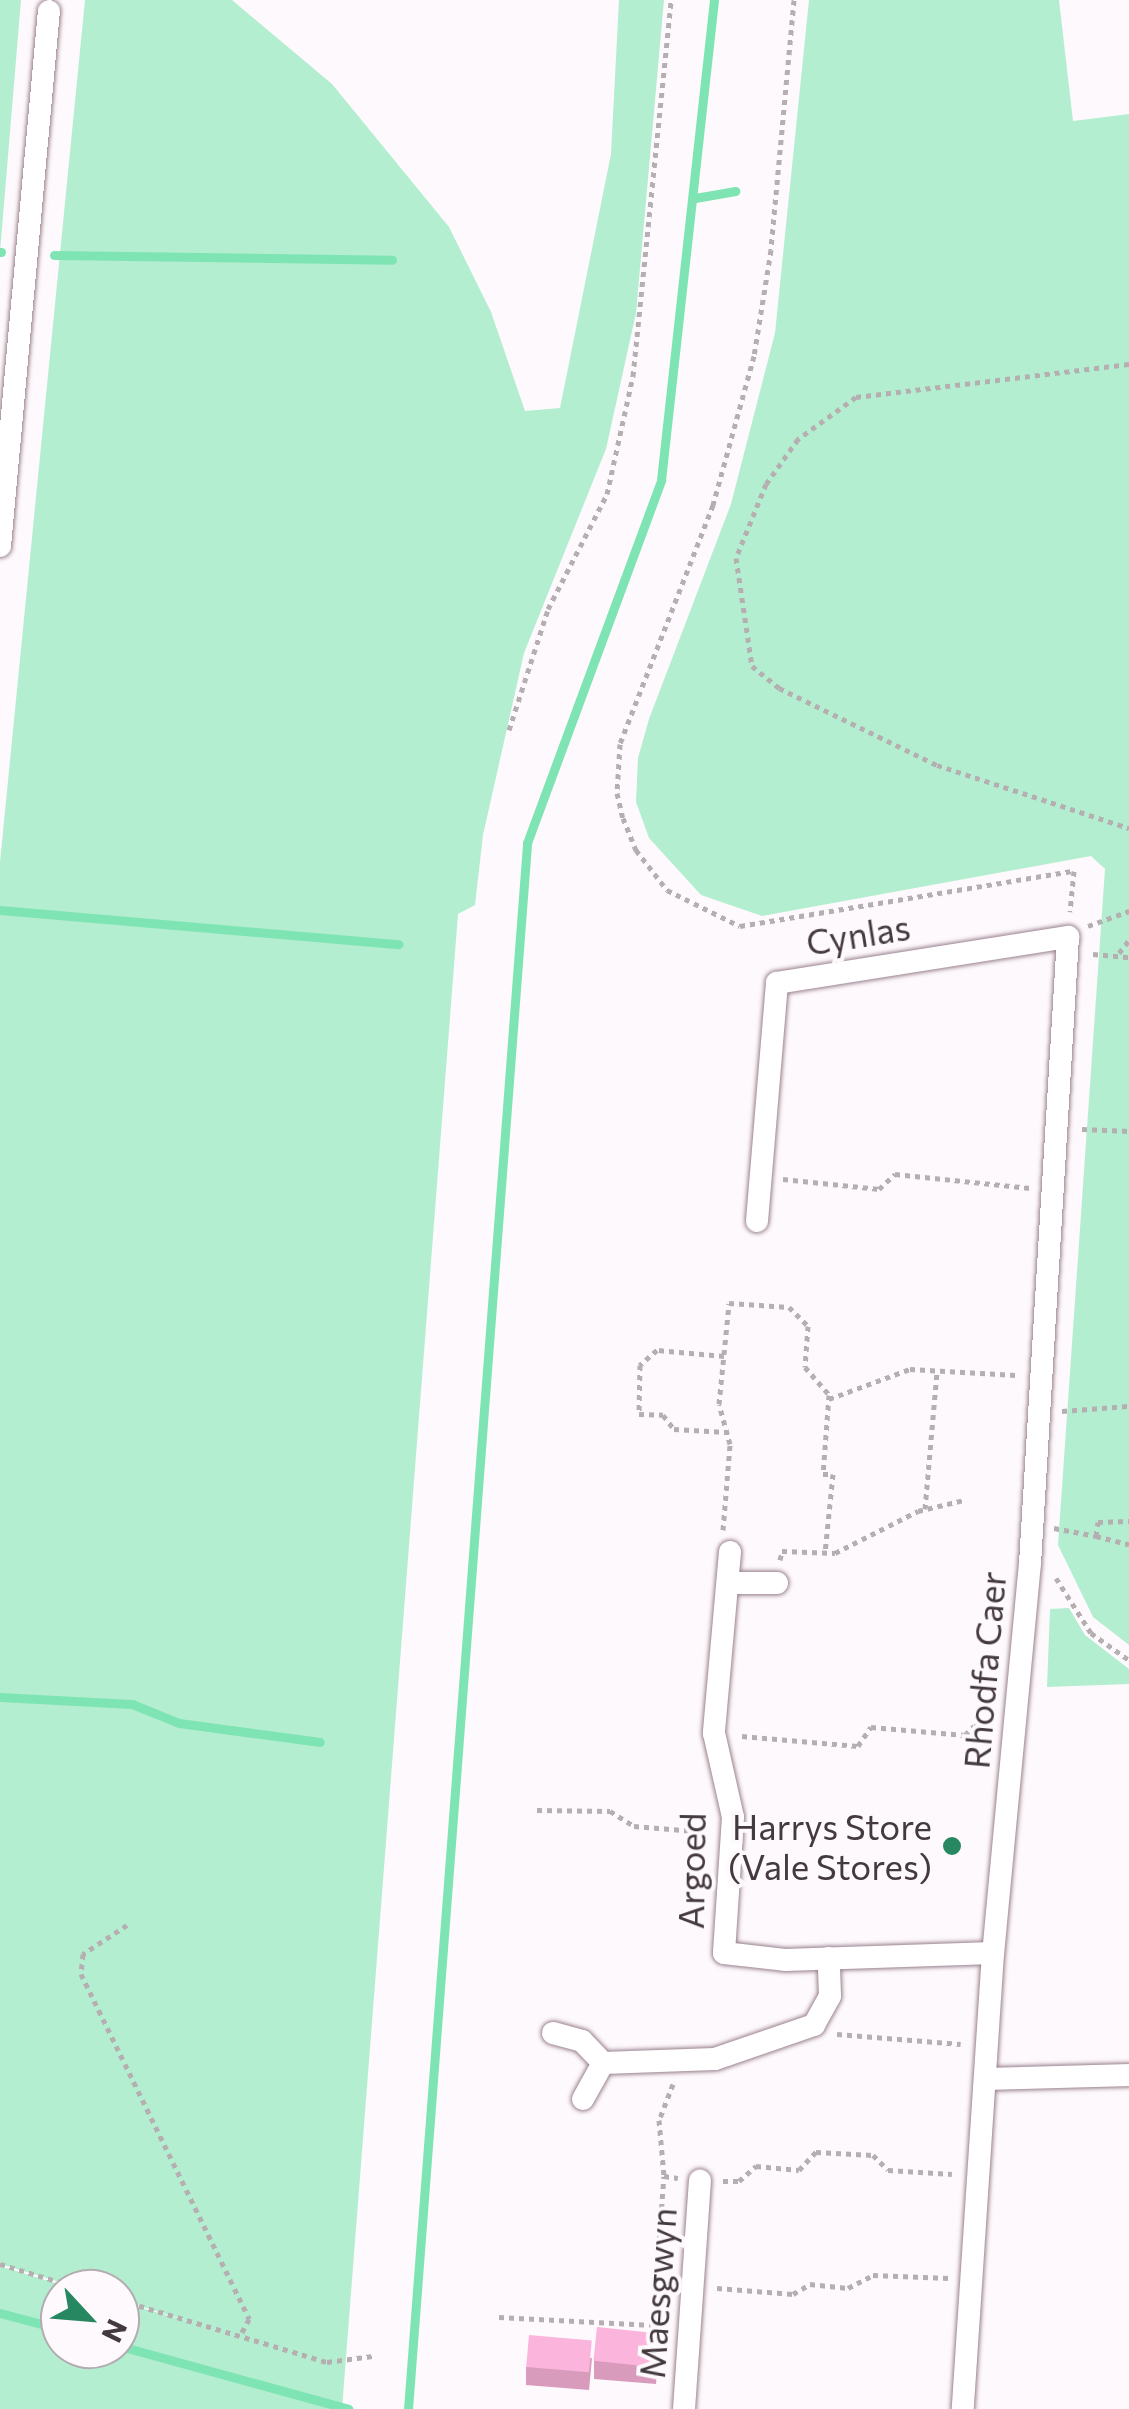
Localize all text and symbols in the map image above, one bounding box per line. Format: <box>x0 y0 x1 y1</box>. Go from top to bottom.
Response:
street label: Cynlas <box>803 905 913 963</box>
street label: Rhodfa Caer <box>954 1570 1014 1770</box>
place label: Harrys Store (Vale Stores) <box>728 1805 932 1887</box>
street label: Argoed <box>669 1812 713 1930</box>
marker: Harrys Store (Vale Stores) <box>941 1835 963 1857</box>
street label: Maesgwyn <box>630 2206 684 2380</box>
north arrow <box>40 2269 140 2369</box>
text: N <box>95 2314 135 2348</box>

